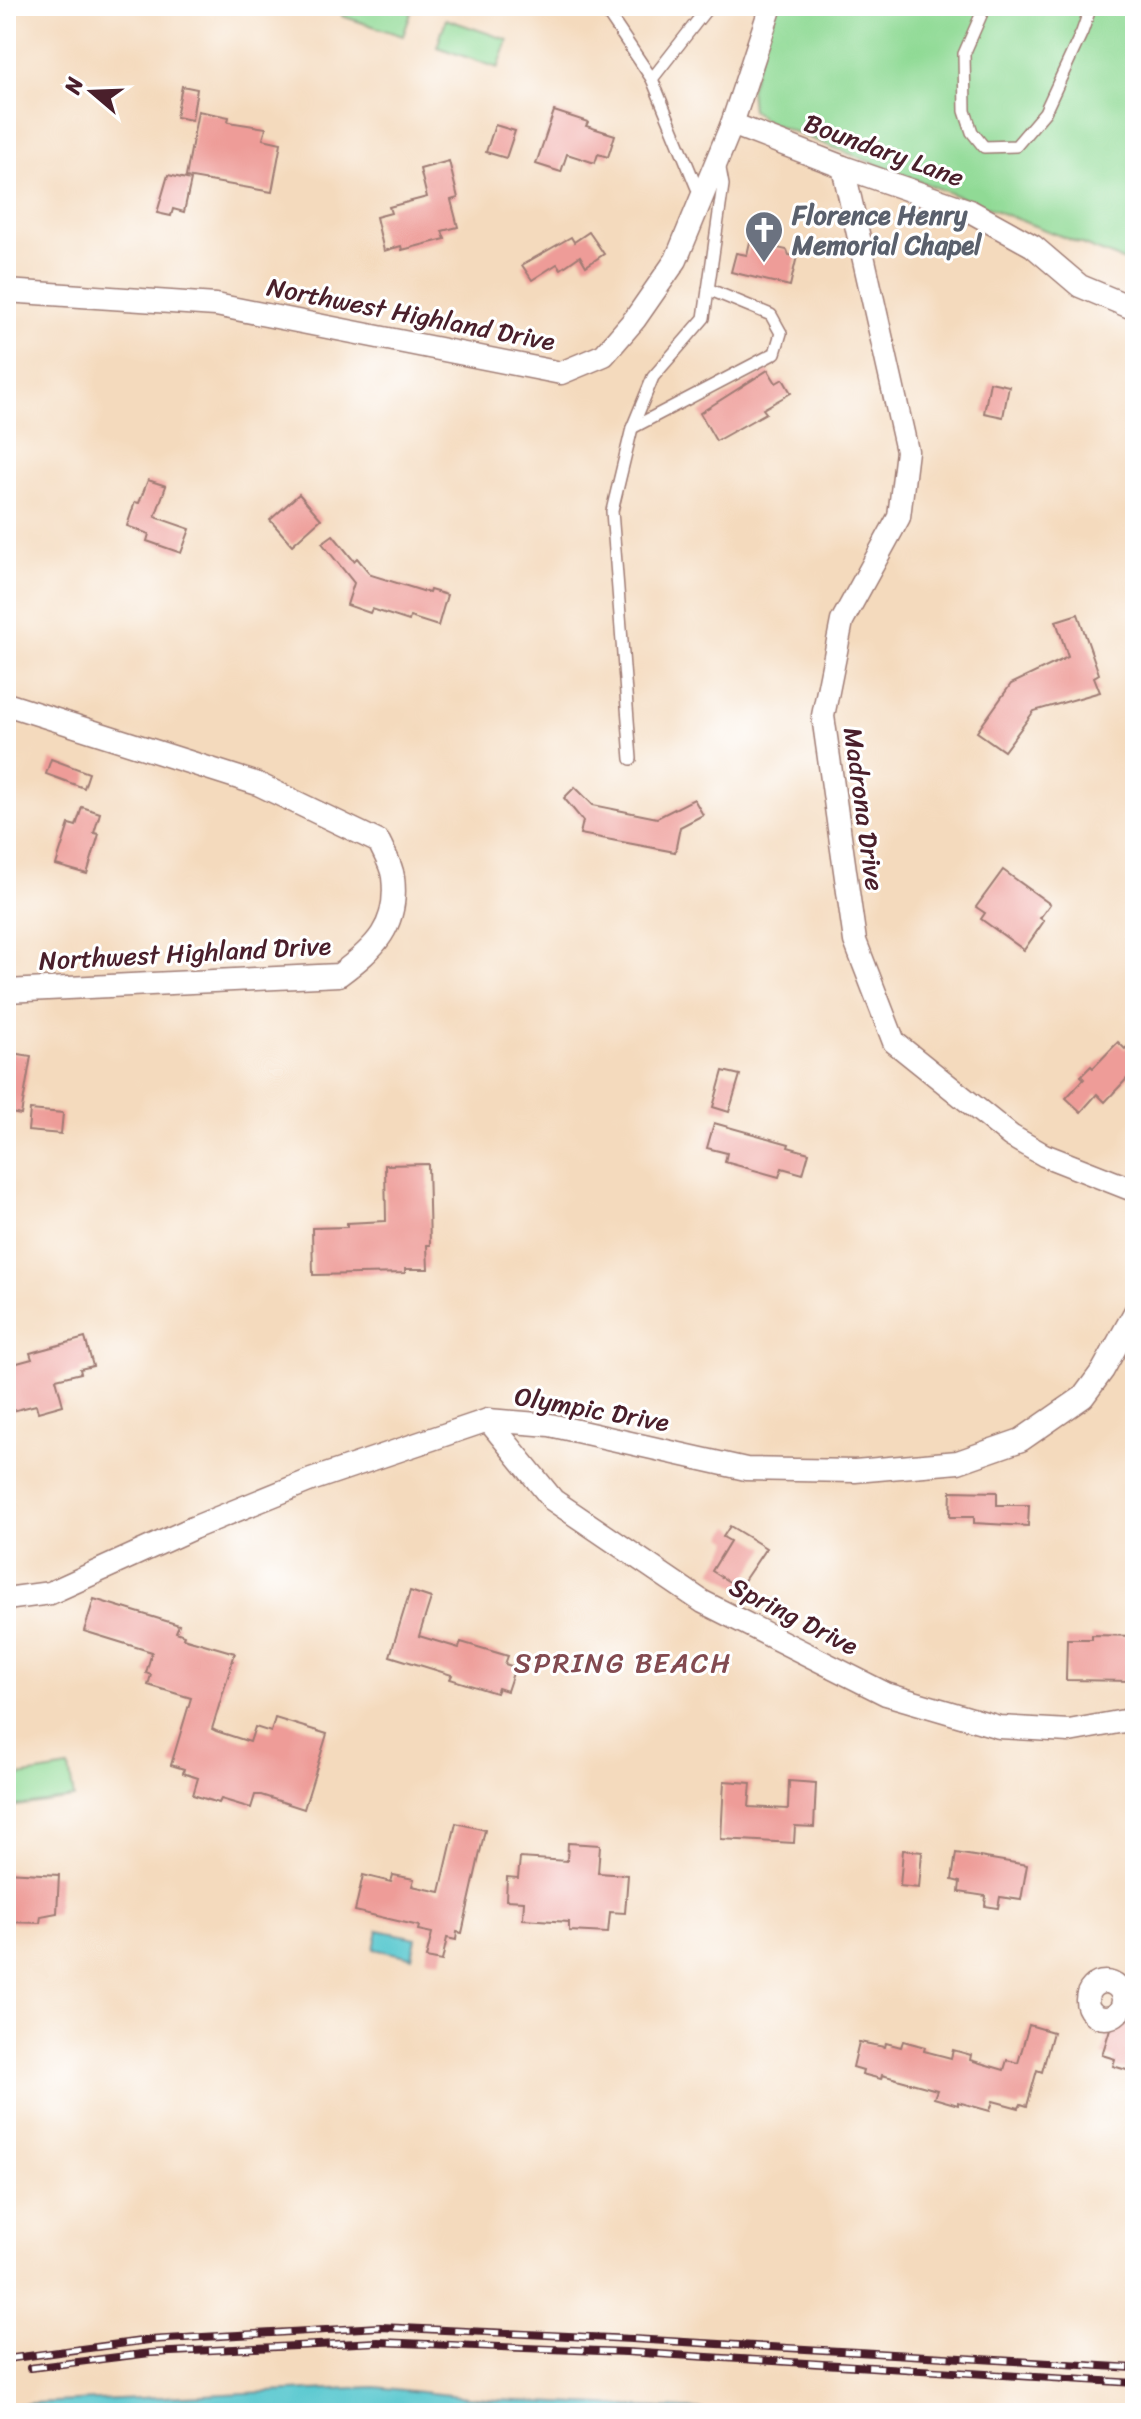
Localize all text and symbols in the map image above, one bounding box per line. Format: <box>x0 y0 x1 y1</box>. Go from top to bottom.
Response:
north arrow <box>52 52 132 132</box>
text: N <box>52 71 95 100</box>
street label: Boundary Lane <box>797 100 971 200</box>
place label: Florence Henry Memorial Chapel <box>791 192 983 268</box>
church icon: Florence Henry Memorial Chapel <box>743 209 785 264</box>
street label: Northwest Highland Drive <box>263 263 559 365</box>
street label: Madrona Drive <box>830 724 898 894</box>
street label: Northwest Highland Drive <box>38 922 333 984</box>
street label: Olympic Drive <box>511 1373 673 1445</box>
street label: Spring Drive <box>721 1564 867 1668</box>
district label: SPRING BEACH <box>514 1638 732 1687</box>

